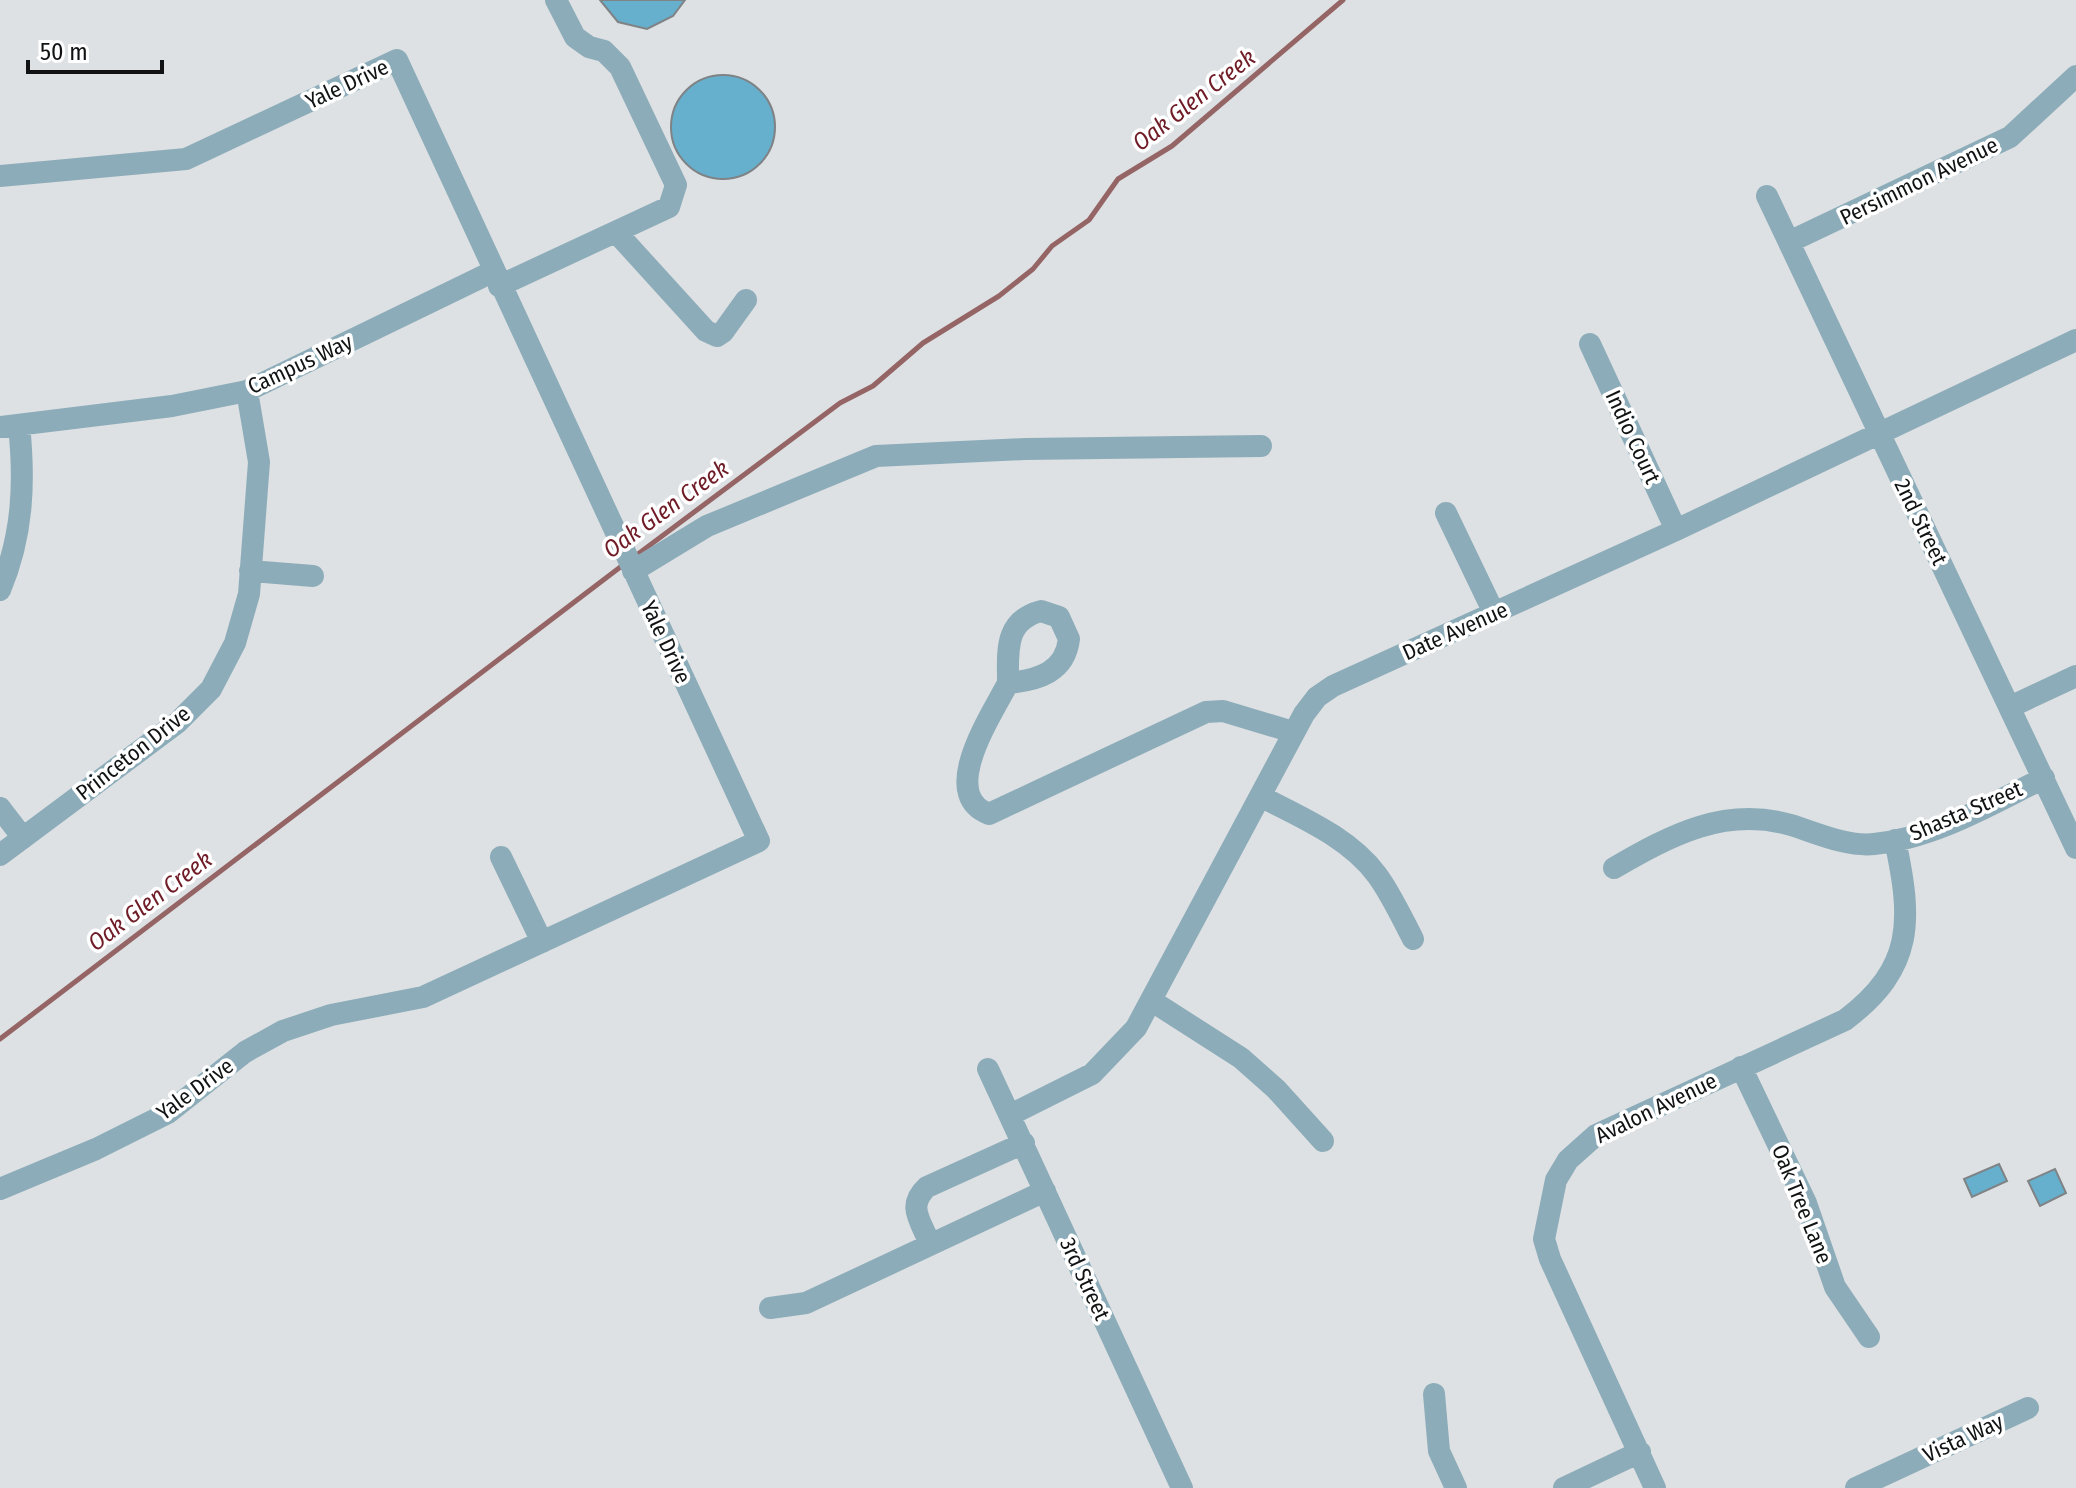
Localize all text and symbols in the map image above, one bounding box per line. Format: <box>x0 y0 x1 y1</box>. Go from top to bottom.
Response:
scale bar <box>28 24 162 74</box>
text: 50 m <box>40 38 88 66</box>
water label: Oak Glen Creek <box>1127 43 1261 157</box>
street label: Yale Drive <box>301 53 393 115</box>
street label: Persimmon Avenue <box>1836 131 2002 231</box>
street label: Campus Way <box>243 328 357 400</box>
street label: Indio Court <box>1600 386 1667 489</box>
water label: Oak Glen Creek <box>598 454 734 564</box>
street label: 2nd Street <box>1889 475 1954 570</box>
street label: Yale Drive <box>635 596 697 688</box>
street label: Date Avenue <box>1398 596 1512 666</box>
street label: Princeton Drive <box>71 700 195 806</box>
street label: Shasta Street <box>1906 775 2027 847</box>
water label: Oak Glen Creek <box>82 845 218 957</box>
street label: Yale Drive <box>151 1052 239 1126</box>
street label: Avalon Avenue <box>1591 1067 1721 1149</box>
street label: Oak Tree Lane <box>1766 1140 1838 1268</box>
street label: 3rd Street <box>1054 1233 1116 1325</box>
street label: Vista Way <box>1919 1408 2007 1468</box>

